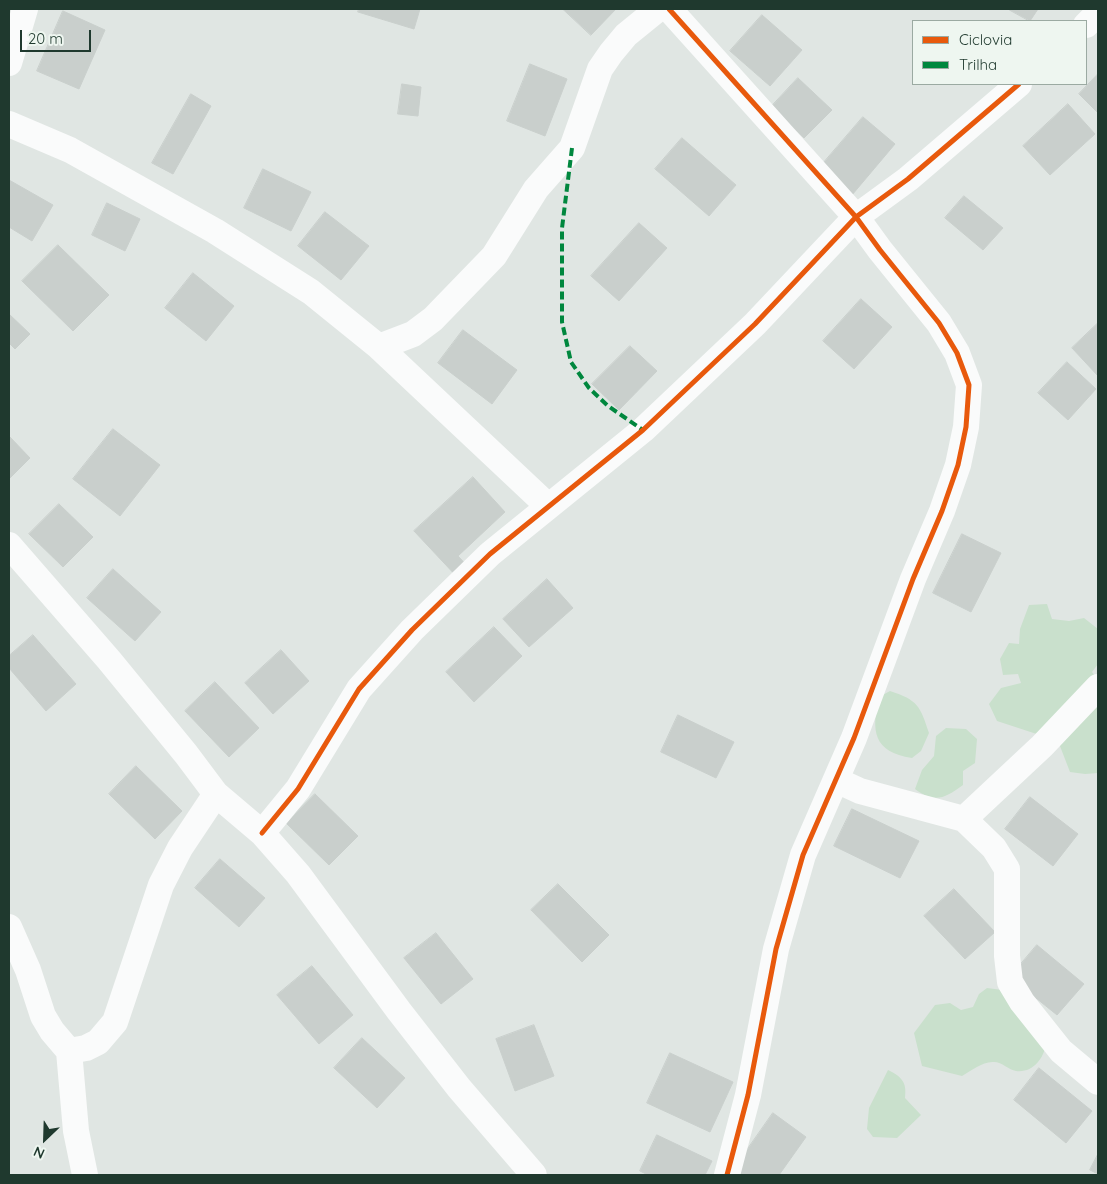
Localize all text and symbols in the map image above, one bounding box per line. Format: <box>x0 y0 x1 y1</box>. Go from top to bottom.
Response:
scale bar <box>22 20 94 52</box>
legend <box>912 20 1087 85</box>
text: 20 m <box>28 29 63 48</box>
text: Ciclovia <box>959 30 1012 49</box>
text: Trilha <box>959 55 997 74</box>
north arrow <box>20 1114 70 1164</box>
text: N <box>31 1142 47 1163</box>

